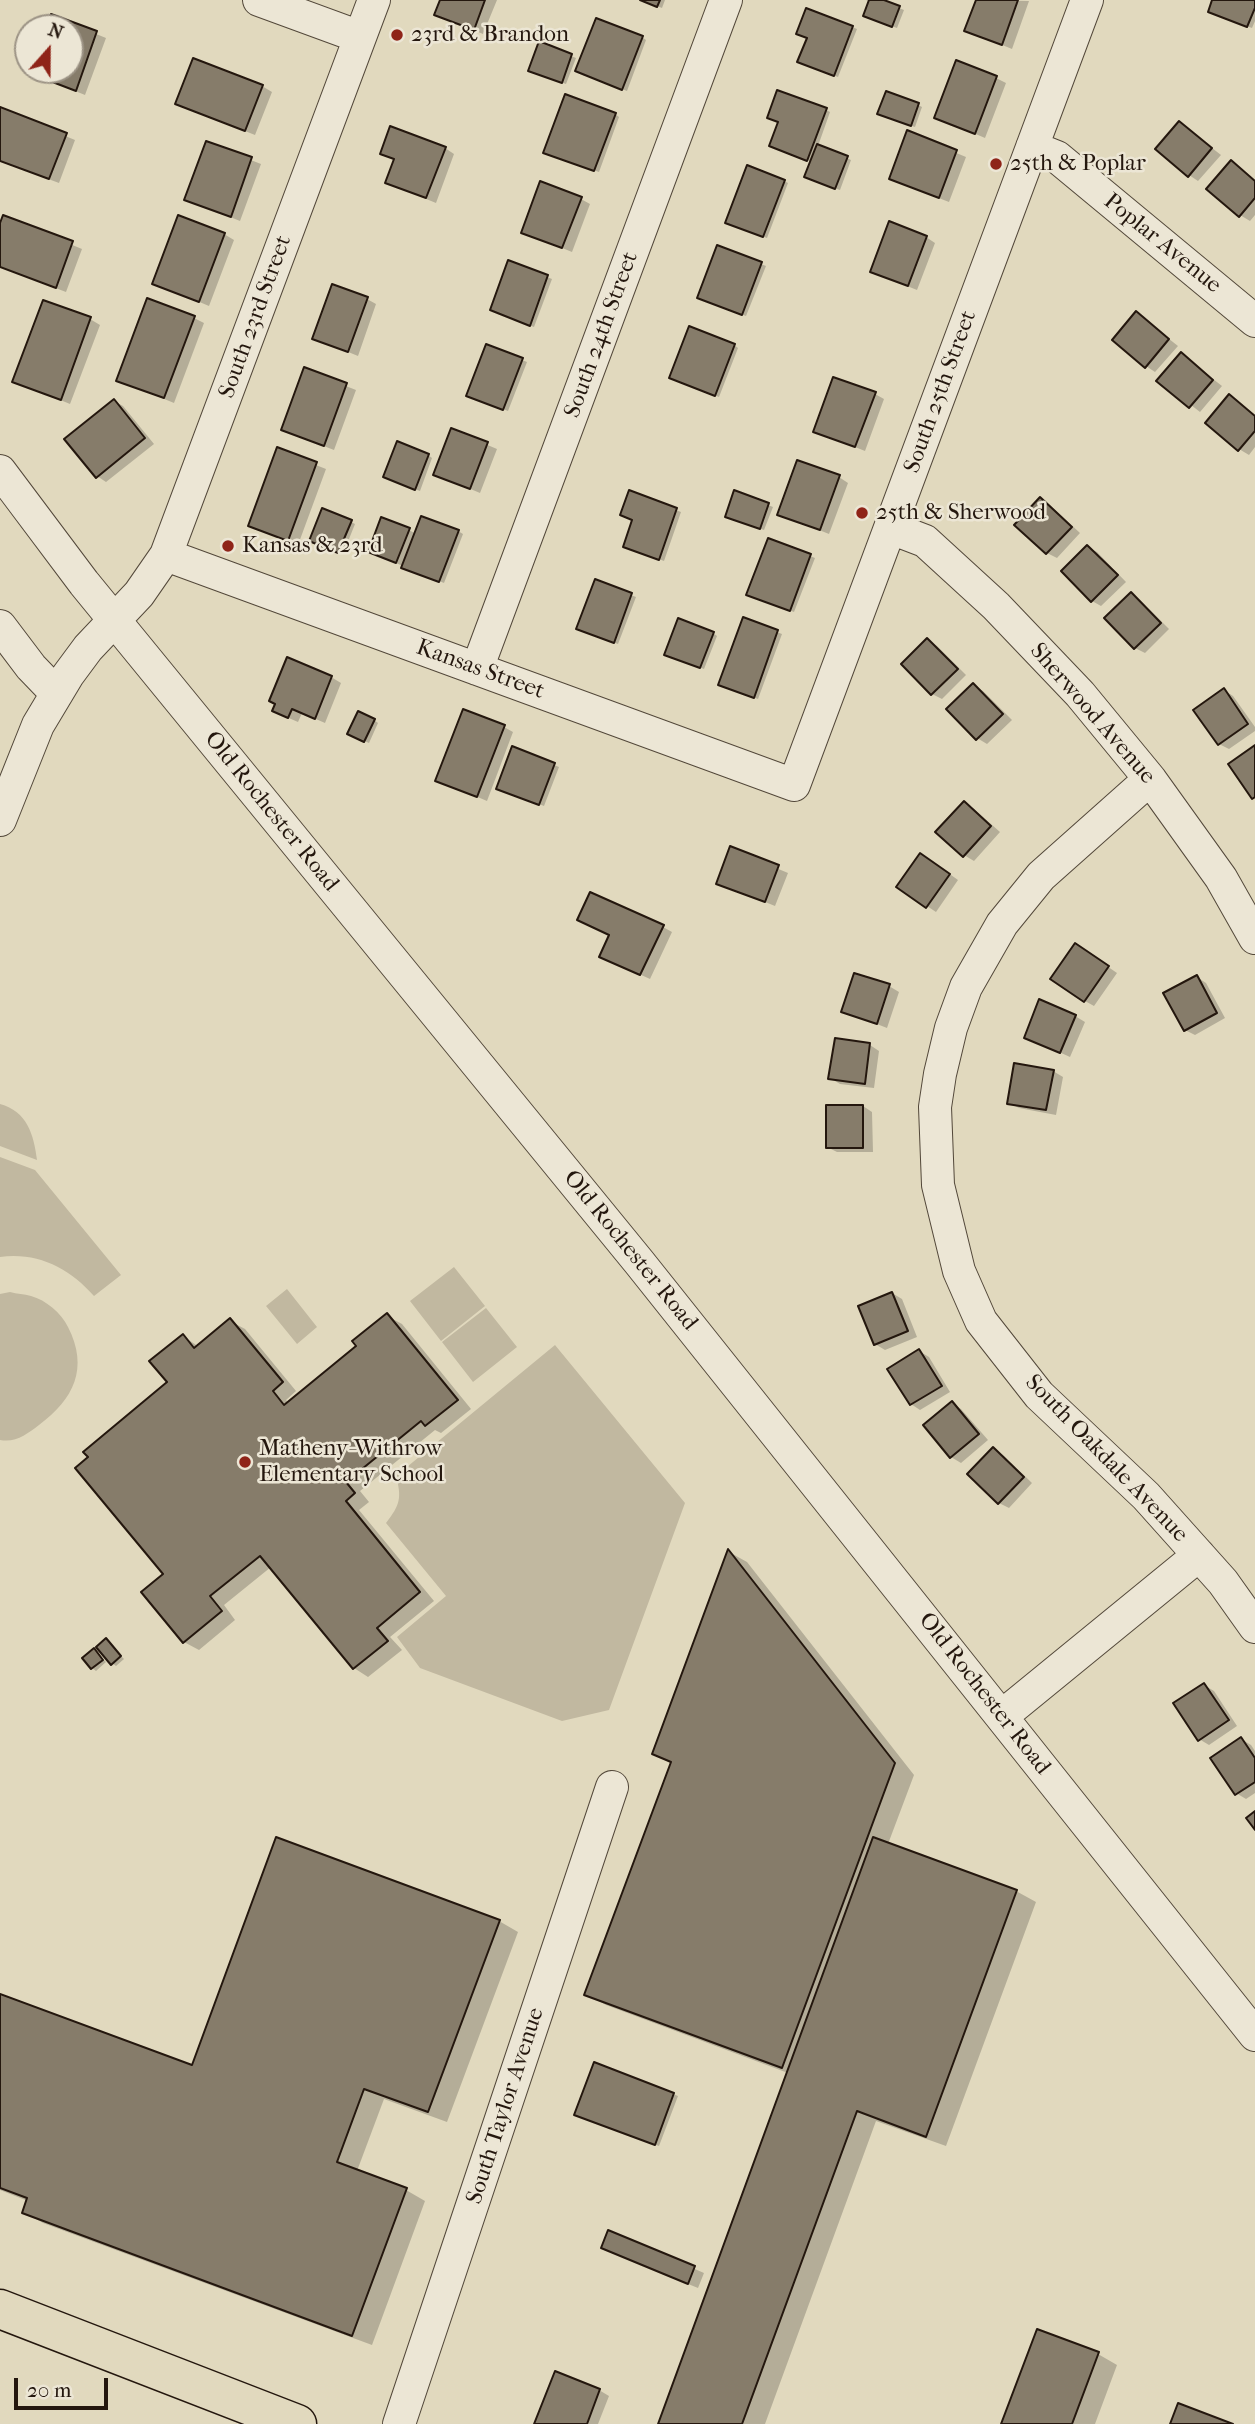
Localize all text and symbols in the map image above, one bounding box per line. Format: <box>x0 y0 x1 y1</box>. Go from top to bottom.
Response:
north arrow <box>14 14 84 84</box>
text: N <box>45 18 66 44</box>
place label: 23rd & Brandon <box>411 21 569 49</box>
marker: 23rd & Brandon <box>389 27 405 43</box>
place label: 25th & Poplar <box>1010 150 1146 178</box>
marker: 25th & Poplar <box>988 156 1004 172</box>
street label: Poplar Avenue <box>1098 188 1226 300</box>
street label: South 23rd Street <box>214 232 298 402</box>
street label: South 24th Street <box>559 248 645 422</box>
street label: South 25th Street <box>899 307 983 477</box>
place label: 25th & Sherwood <box>876 499 1046 527</box>
marker: 25th & Sherwood <box>854 505 870 521</box>
place label: Kansas & 23rd <box>242 532 383 560</box>
marker: Kansas & 23rd <box>220 538 236 554</box>
street label: Kansas Street <box>412 634 548 706</box>
street label: Sherwood Avenue <box>1023 638 1161 790</box>
street label: Old Rochester Road <box>198 726 344 898</box>
street label: Old Rochester Road <box>557 1165 703 1337</box>
street label: South Oakdale Avenue <box>1019 1369 1193 1549</box>
place label: Matheny-Withrow Elementary School <box>259 1435 444 1489</box>
marker: Matheny-Withrow Elementary School <box>237 1454 253 1470</box>
street label: Old Rochester Road <box>912 1607 1056 1781</box>
street label: South Taylor Avenue <box>461 2004 551 2208</box>
scale bar <box>18 2364 112 2408</box>
text: 20 m <box>27 2378 71 2402</box>

